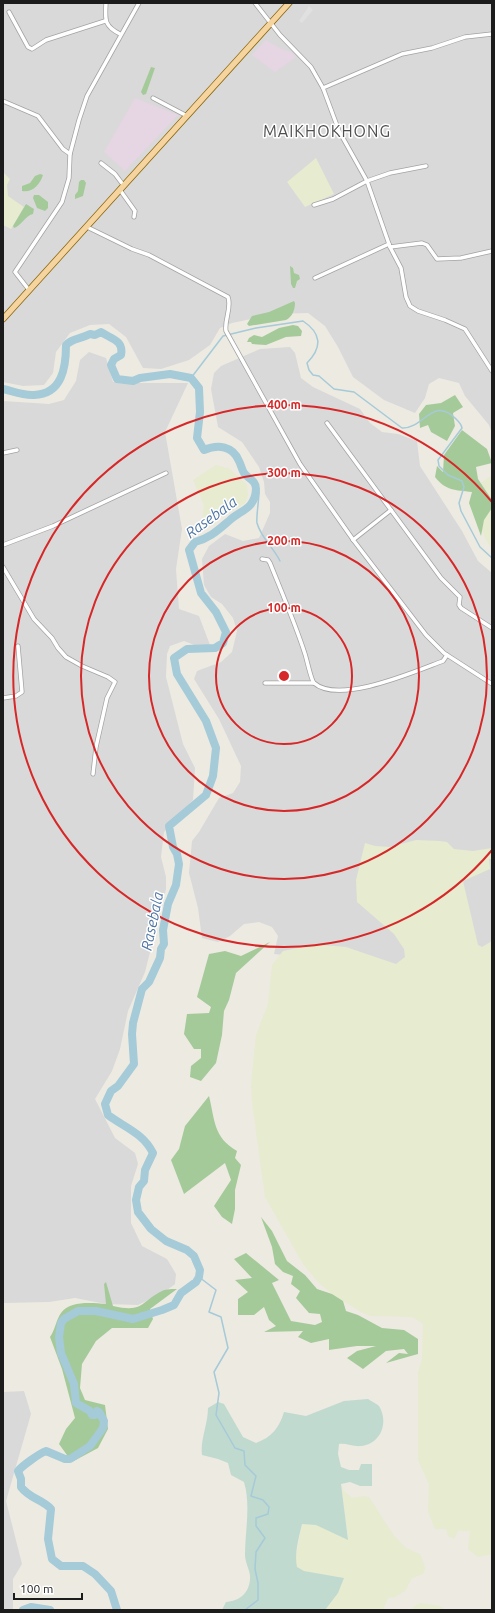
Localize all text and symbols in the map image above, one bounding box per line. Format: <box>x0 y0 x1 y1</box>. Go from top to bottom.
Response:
district label: MAIKHOKHONG <box>263 122 391 140</box>
text: 400 m <box>267 398 301 411</box>
text: 300 m <box>267 466 301 479</box>
water label: Rasebala <box>182 493 240 541</box>
text: 200 m <box>267 534 301 547</box>
text: 100 m <box>267 601 301 614</box>
centre of rings <box>277 669 291 683</box>
water label: Rasebala <box>138 890 166 952</box>
scale bar <box>14 1575 82 1601</box>
text: 100 m <box>20 1582 53 1595</box>

